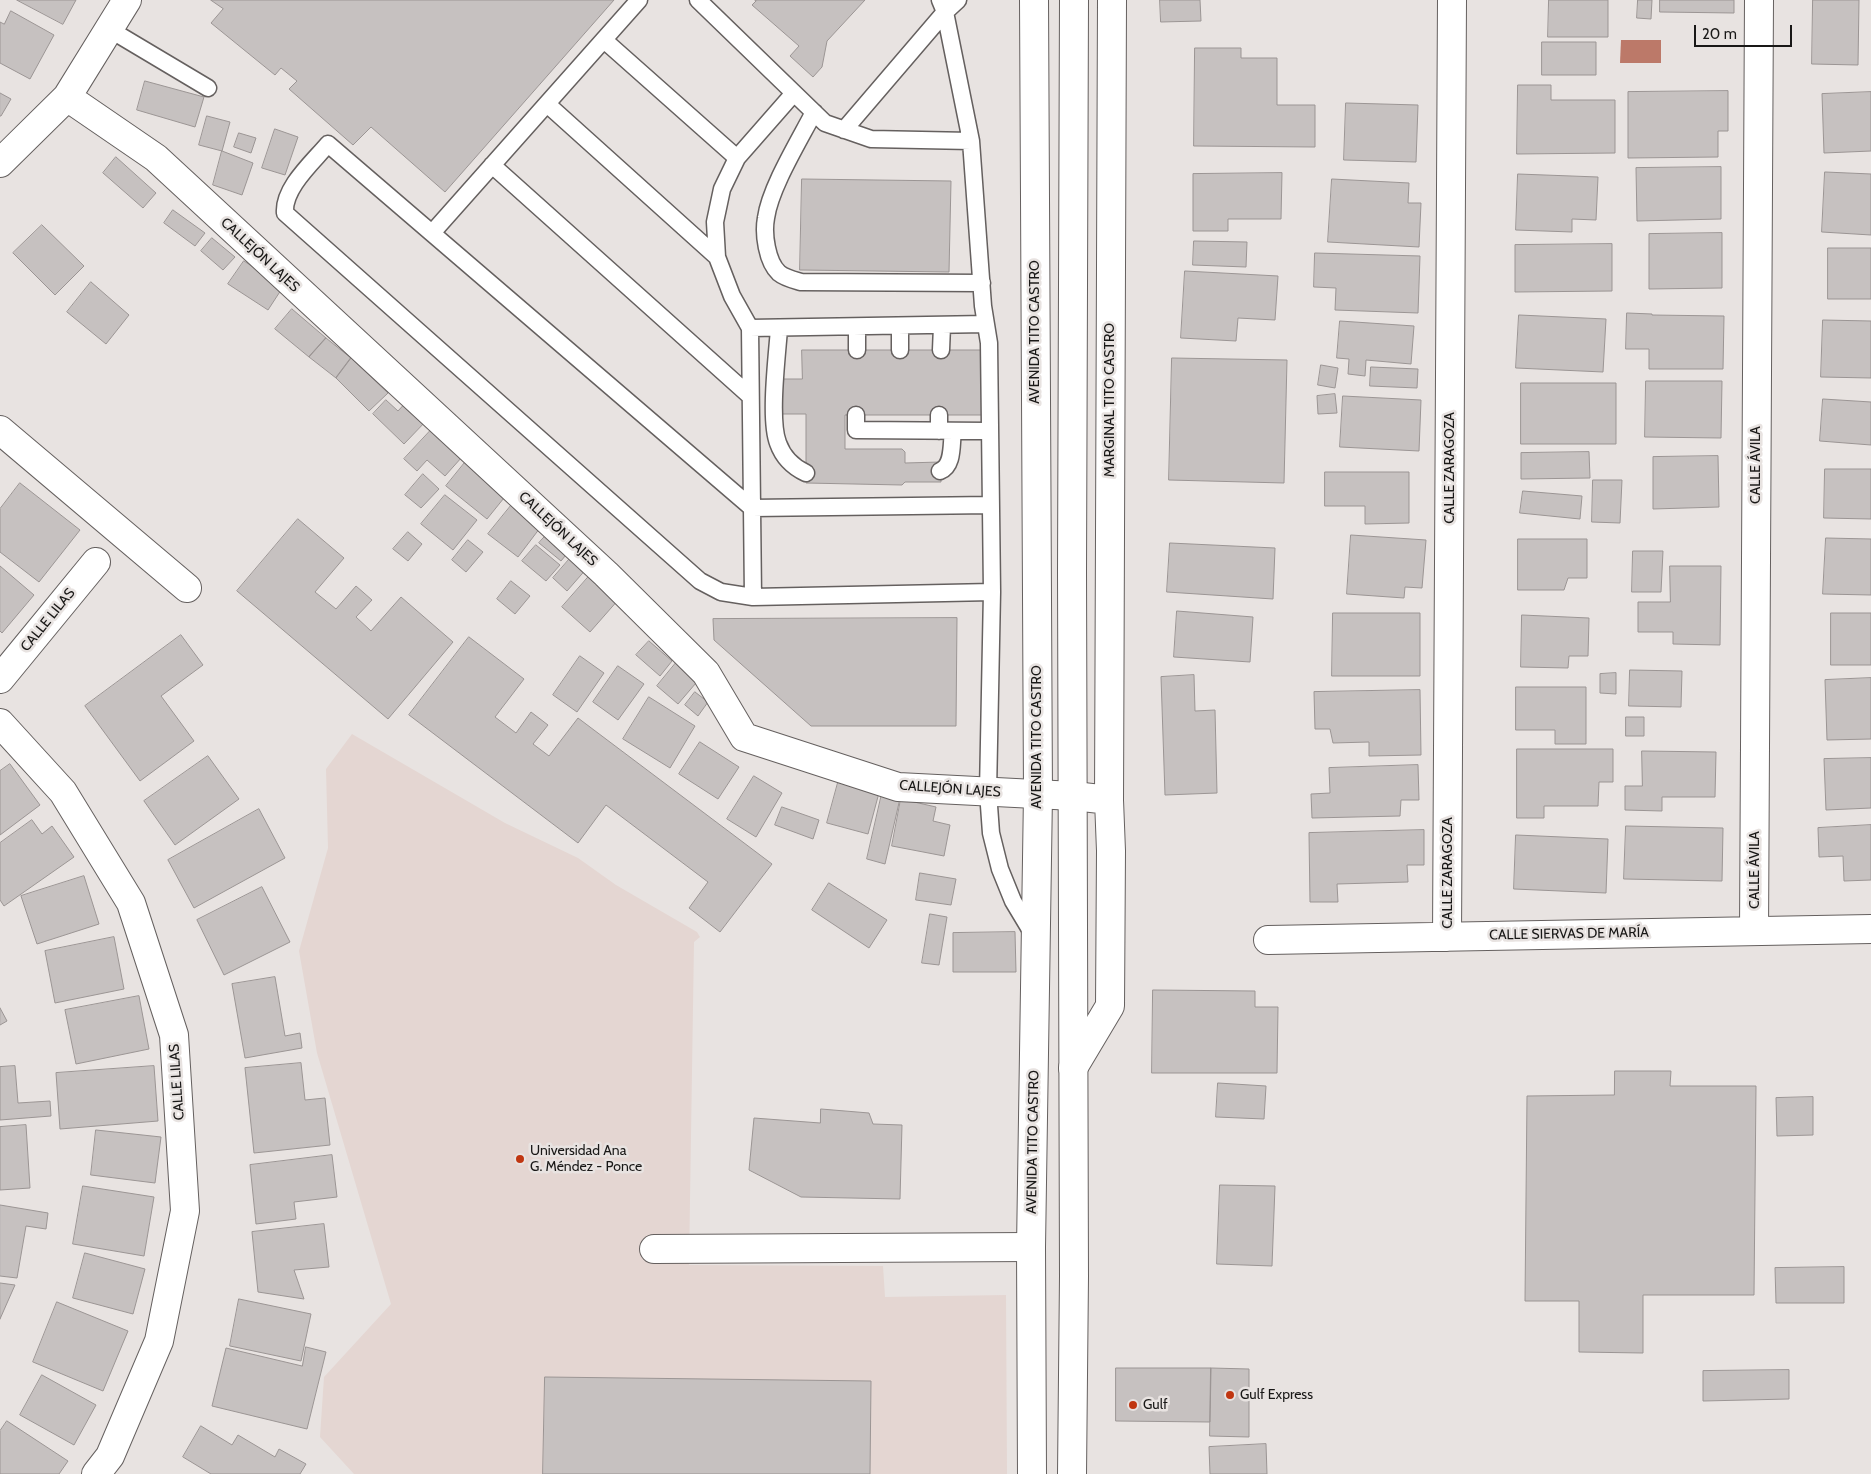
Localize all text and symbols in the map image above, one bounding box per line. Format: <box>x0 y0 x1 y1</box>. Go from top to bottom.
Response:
scale bar <box>1696 15 1794 47</box>
text: 20 m <box>1702 25 1737 43</box>
street label: CALLEJÓN LAJES <box>217 214 303 296</box>
street label: AVENIDA TITO CASTRO <box>1027 260 1043 404</box>
street label: MARGINAL TITO CASTRO <box>1102 323 1118 477</box>
street label: CALLE ZARAGOZA <box>1442 412 1458 524</box>
street label: CALLE ÁVILA <box>1748 426 1764 504</box>
street label: CALLEJÓN LAJES <box>515 488 601 570</box>
street label: CALLE LILAS <box>17 585 79 655</box>
street label: AVENIDA TITO CASTRO <box>1029 665 1045 809</box>
street label: CALLEJÓN LAJES <box>899 777 1001 801</box>
street label: CALLE ZARAGOZA <box>1440 817 1456 929</box>
street label: CALLE ÁVILA <box>1747 831 1763 909</box>
street label: CALLE SIERVAS DE MARÍA <box>1489 924 1649 944</box>
street label: CALLE LILAS <box>166 1043 188 1121</box>
street label: AVENIDA TITO CASTRO <box>1023 1070 1043 1214</box>
place label: Universidad Ana G. Méndez - Ponce <box>530 1143 642 1176</box>
marker: Universidad Ana G. Méndez - Ponce <box>514 1153 526 1165</box>
place label: Gulf Express <box>1240 1387 1313 1403</box>
marker: Gulf Express <box>1224 1389 1236 1401</box>
place label: Gulf <box>1143 1397 1168 1413</box>
marker: Gulf <box>1127 1399 1139 1411</box>

